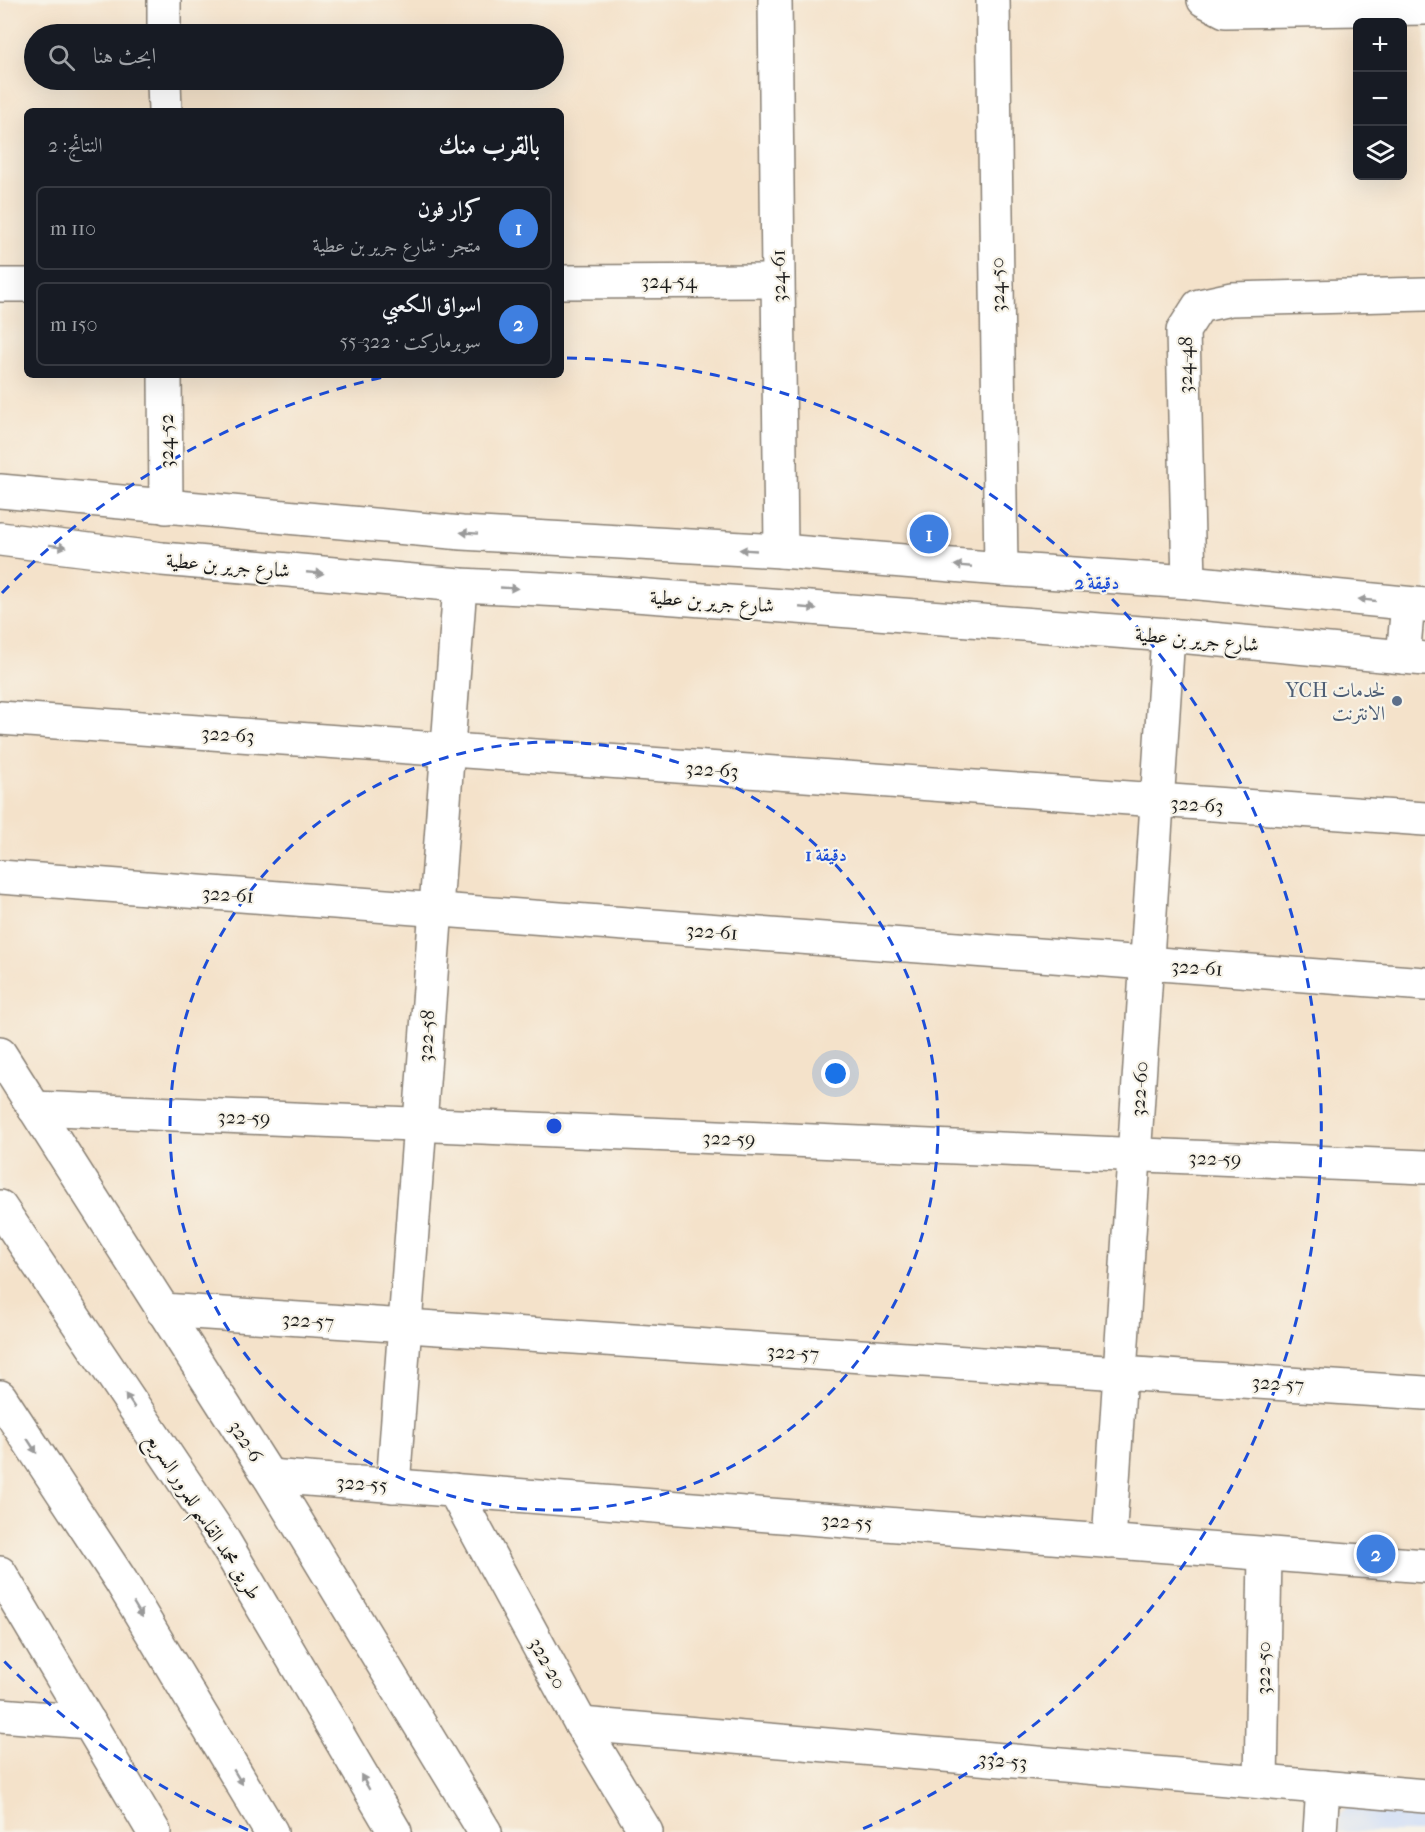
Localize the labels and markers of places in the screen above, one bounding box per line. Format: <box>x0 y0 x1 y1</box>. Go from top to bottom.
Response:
pin: 1 <box>910 512 948 556</box>
place label: YCH لخدمات الانترنت <box>1284 679 1385 725</box>
marker: YCH لخدمات الانترنت <box>1390 694 1404 708</box>
centre of rings <box>544 1116 564 1136</box>
pin: 2 <box>1356 1532 1396 1576</box>

